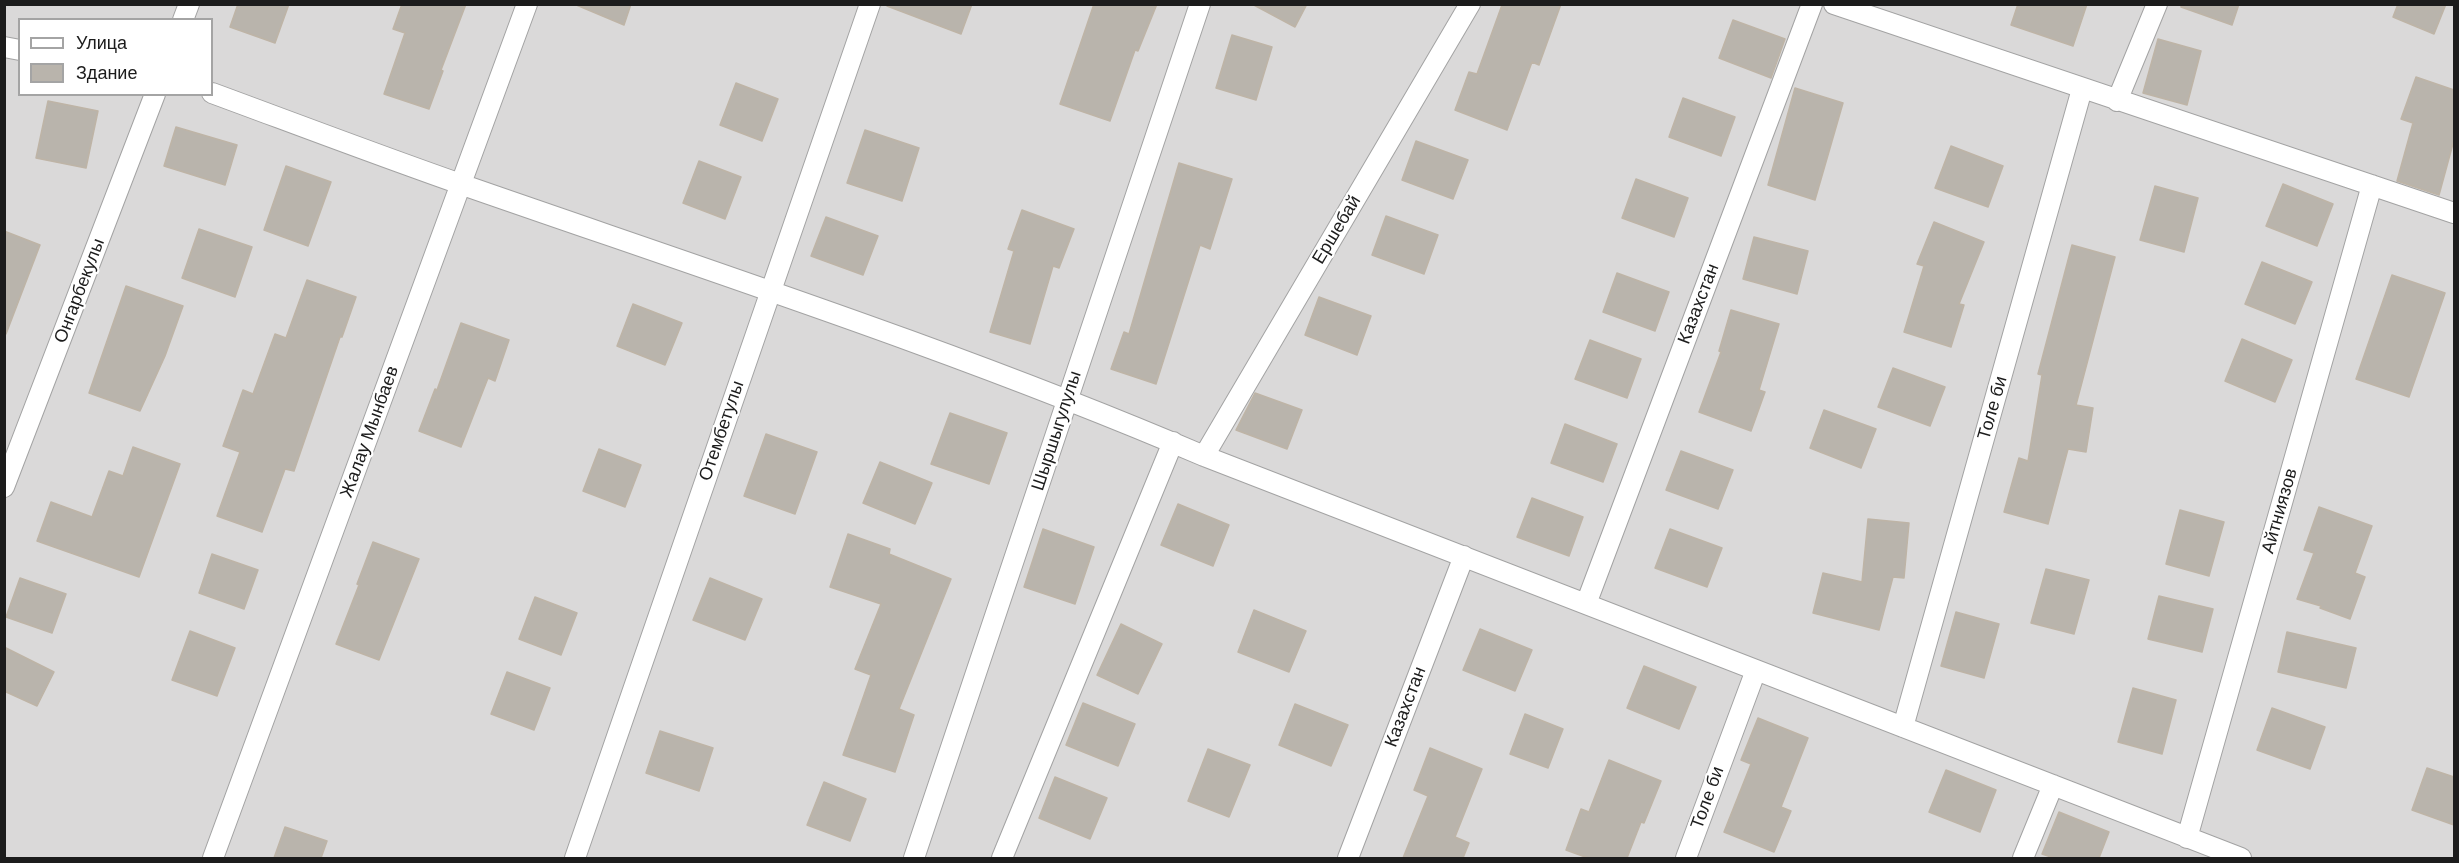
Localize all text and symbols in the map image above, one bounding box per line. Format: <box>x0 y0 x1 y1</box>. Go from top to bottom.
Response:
legend <box>18 18 213 96</box>
text: Улица <box>76 33 127 53</box>
text: Здание <box>76 63 137 83</box>
street label: Ершебай <box>1308 192 1366 268</box>
street label: Онгарбекулы <box>50 236 110 346</box>
street label: Казахстан <box>1674 261 1724 347</box>
street label: Жалау Мынбаев <box>336 363 404 501</box>
street label: Шыршыгулулы <box>1027 368 1087 494</box>
street label: Толе би <box>1974 374 2012 442</box>
street label: Отембетулы <box>695 378 749 484</box>
street label: Айтниязов <box>2258 466 2302 556</box>
street label: Казахстан <box>1381 664 1431 750</box>
street label: Толе би <box>1687 764 1729 832</box>

